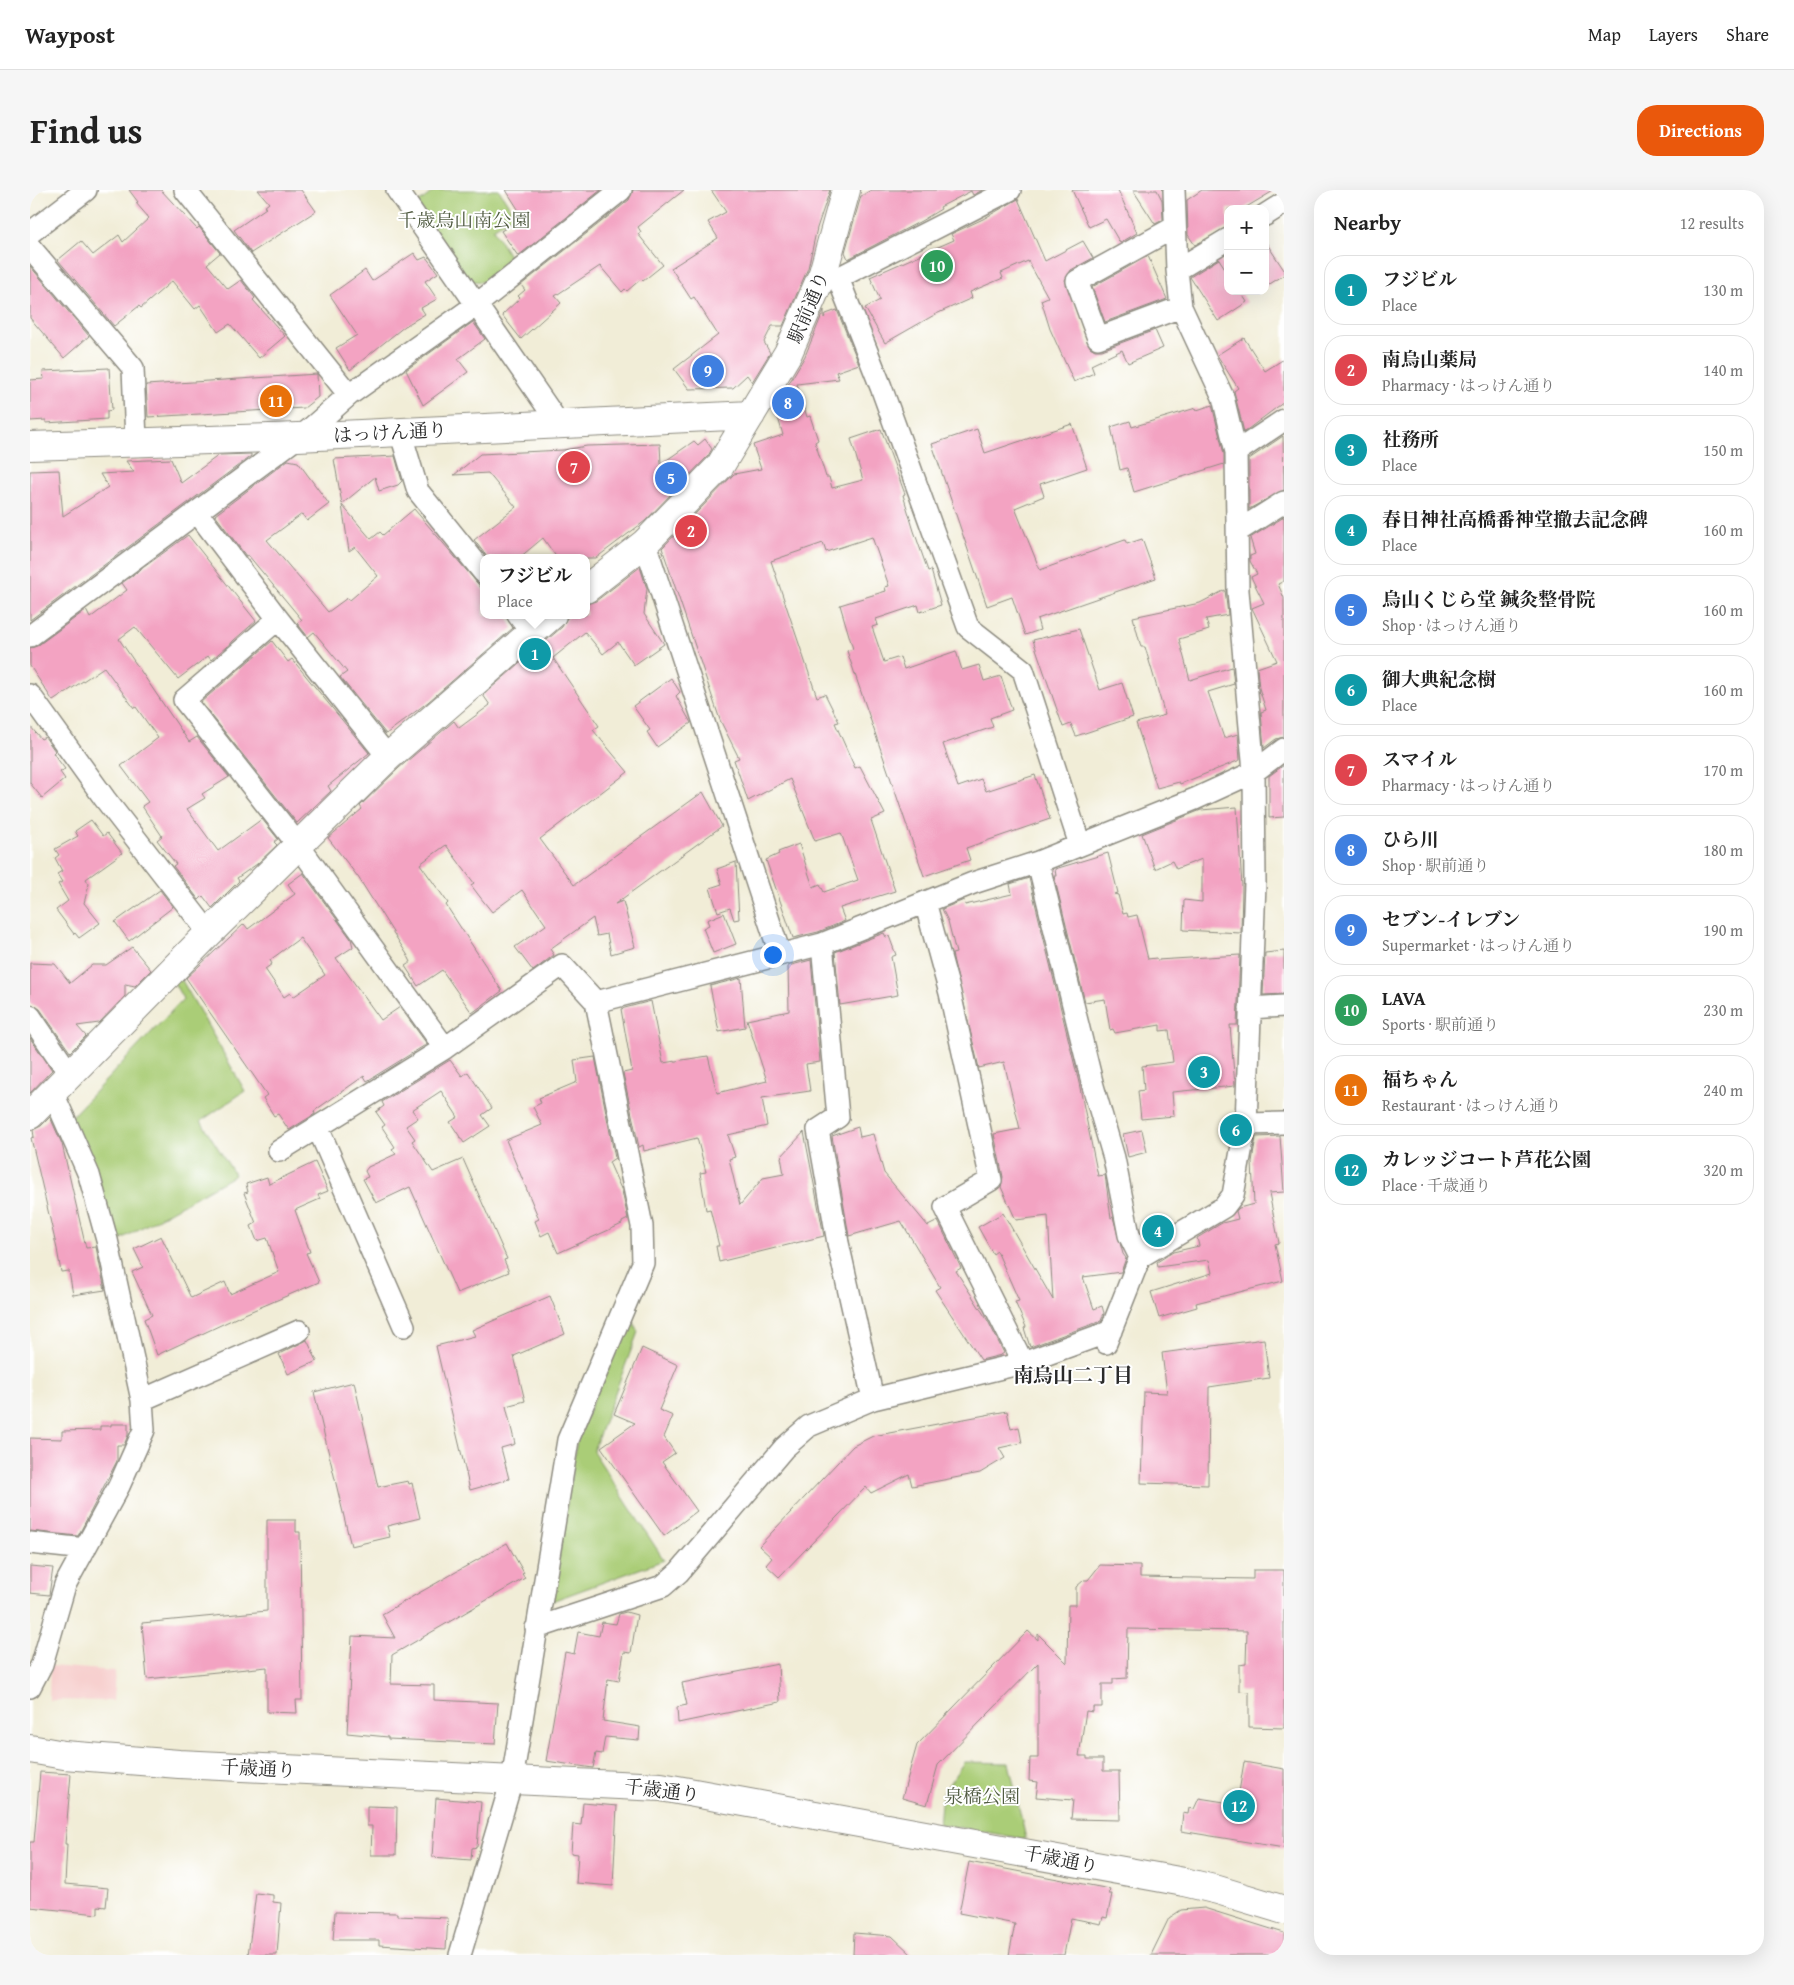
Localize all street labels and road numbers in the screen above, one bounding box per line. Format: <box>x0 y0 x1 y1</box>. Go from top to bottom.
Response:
street label: 駅前通り <box>780 267 836 347</box>
street label: はっけん通り <box>332 415 448 449</box>
street label: 千歳通り <box>219 1752 297 1784</box>
street label: 千歳通り <box>623 1771 701 1809</box>
street label: 千歳通り <box>1021 1838 1101 1880</box>

